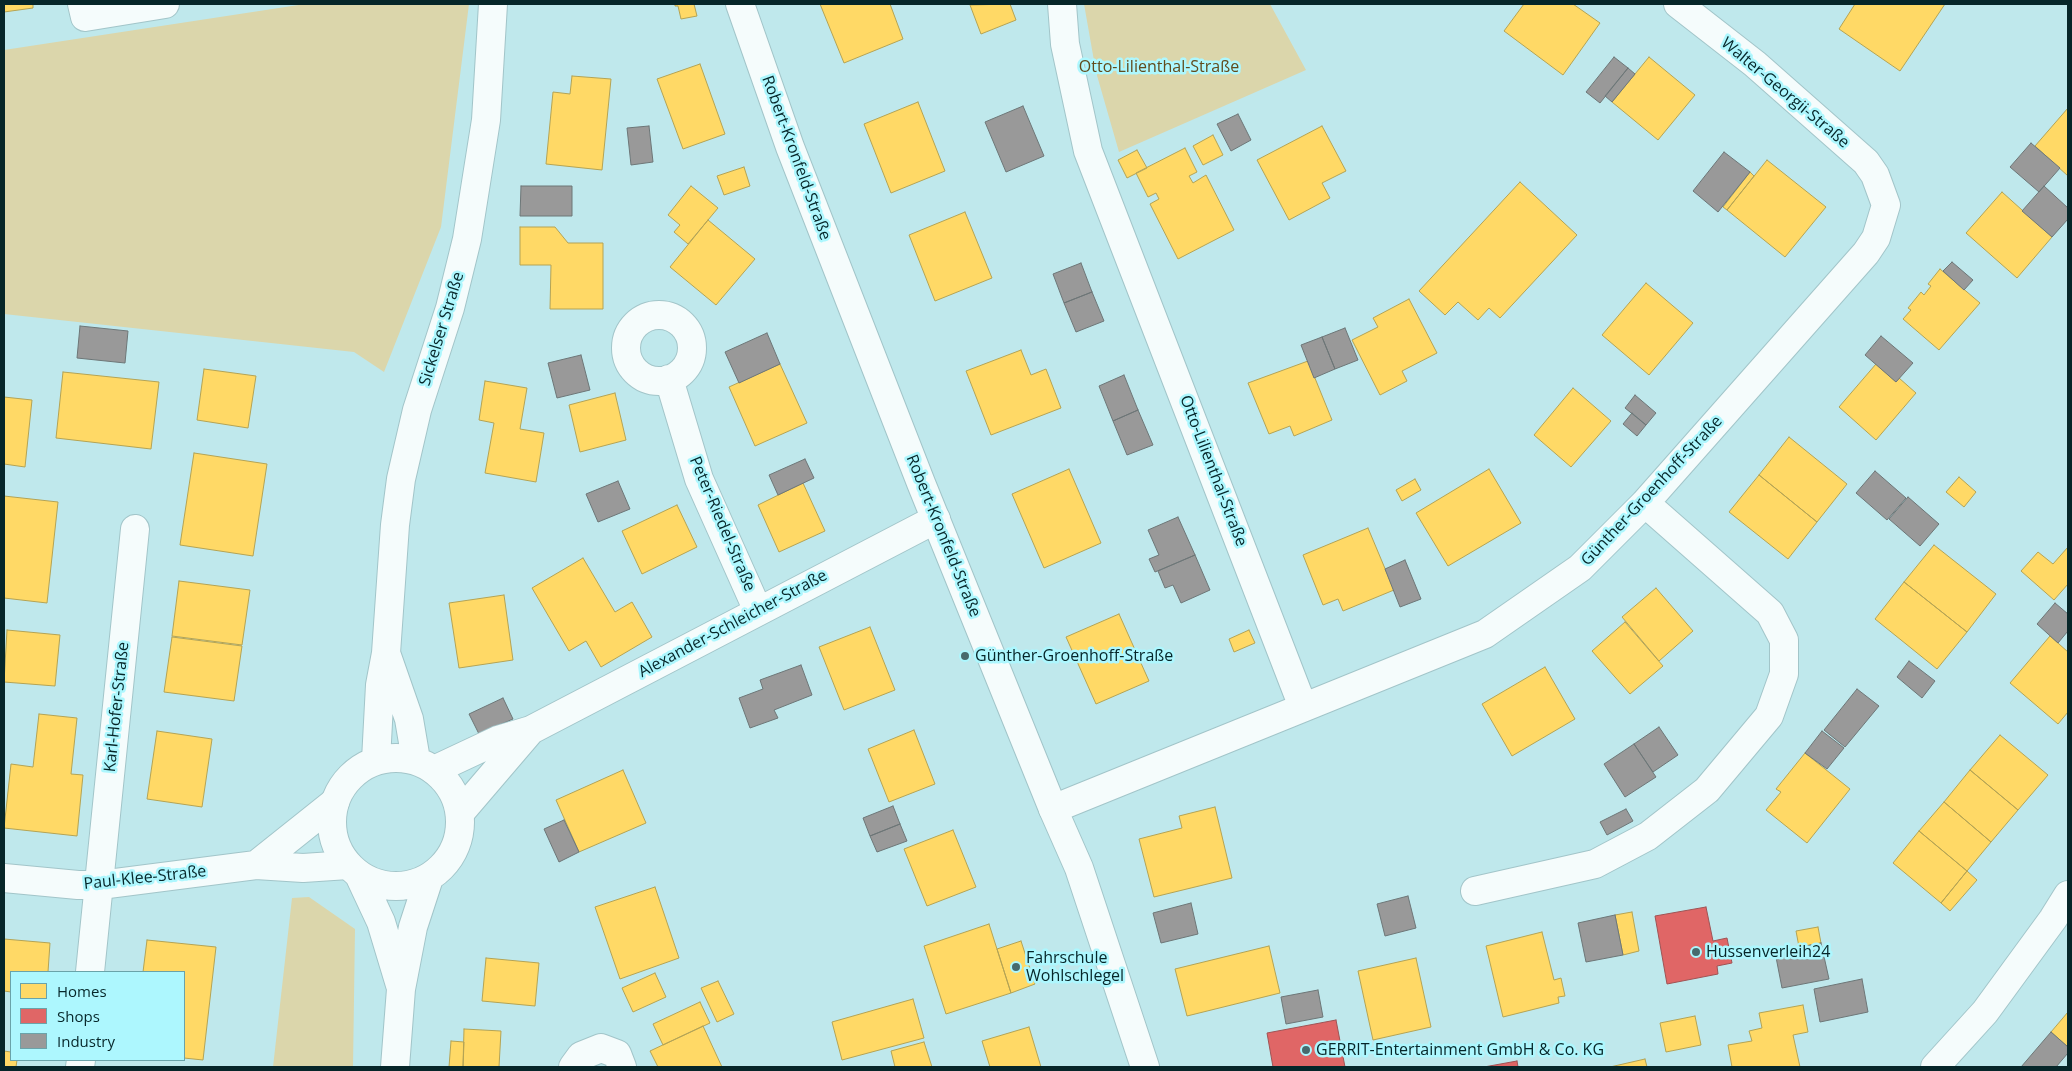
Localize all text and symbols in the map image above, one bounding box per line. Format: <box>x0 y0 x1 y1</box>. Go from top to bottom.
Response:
street label: Walter-Georgii-Straße <box>1717 34 1853 152</box>
park label: Otto-Lilienthal-Straße <box>1079 57 1239 77</box>
street label: Robert-Kronfeld-Straße <box>757 73 835 243</box>
street label: Sickelser Straße <box>416 270 468 388</box>
street label: Otto-Lilienthal-Straße <box>1175 393 1251 549</box>
street label: Günther-Groenhoff-Straße <box>1577 412 1727 570</box>
street label: Robert-Kronfeld-Straße <box>902 452 984 620</box>
street label: Peter-Riedel-Straße <box>685 454 759 594</box>
street label: Alexander-Schleicher-Straße <box>635 566 831 682</box>
street label: Karl-Hofer-Straße <box>101 641 133 773</box>
place label: Günther-Groenhoff-Straße <box>975 646 1173 666</box>
marker: Günther-Groenhoff-Straße <box>959 650 971 662</box>
street label: Paul-Klee-Straße <box>83 862 207 894</box>
place label: Hussenverleih24 <box>1706 942 1830 962</box>
marker: Hussenverleih24 <box>1690 946 1702 958</box>
place label: Fahrschule Wohlschlegel <box>1026 948 1124 986</box>
marker: Fahrschule Wohlschlegel <box>1010 961 1022 973</box>
legend <box>10 971 185 1061</box>
text: Homes <box>57 981 107 1001</box>
text: Shops <box>57 1006 100 1026</box>
text: Industry <box>57 1031 115 1051</box>
place label: GERRIT-Entertainment GmbH & Co. KG <box>1316 1040 1604 1060</box>
marker: GERRIT-Entertainment GmbH & Co. KG <box>1300 1044 1312 1056</box>

